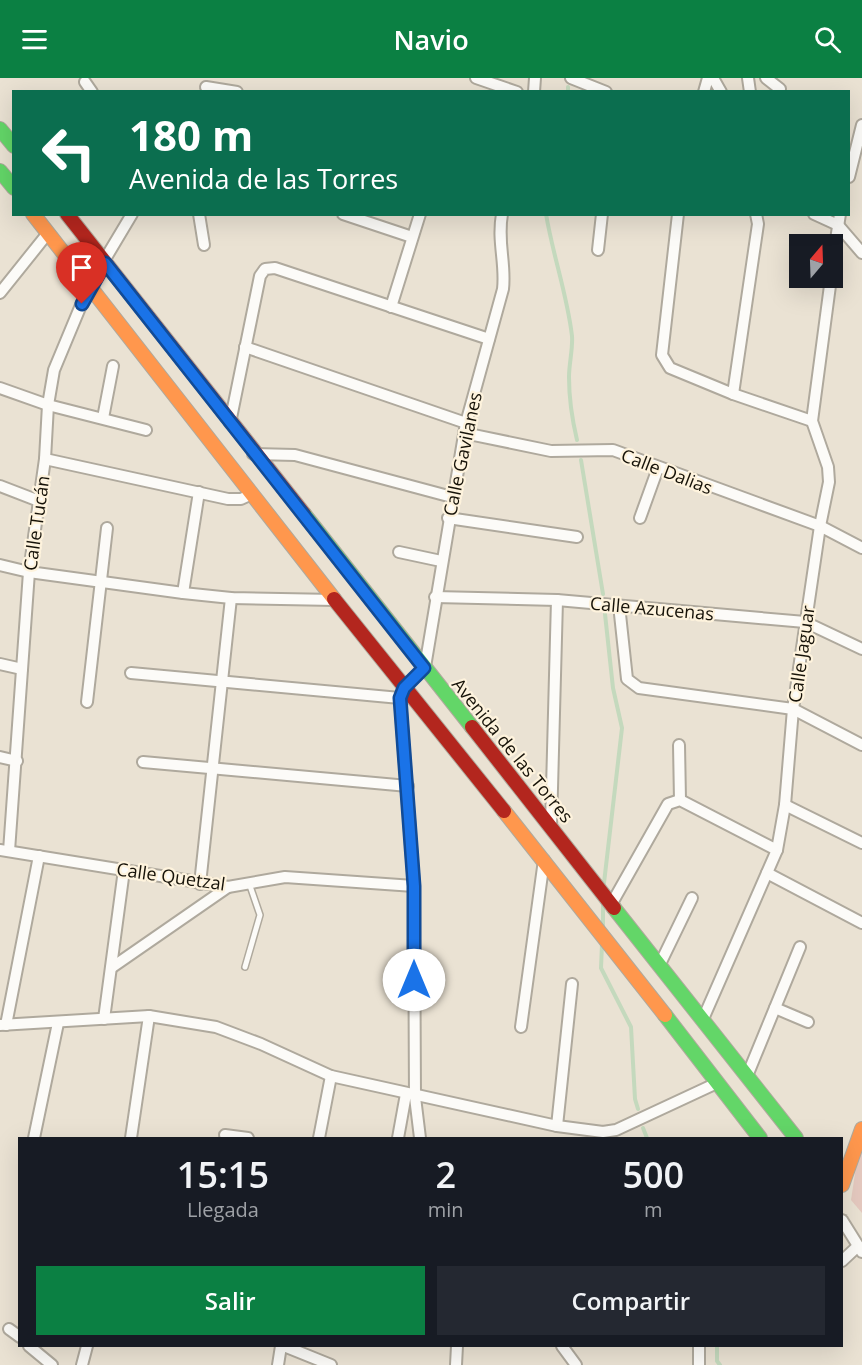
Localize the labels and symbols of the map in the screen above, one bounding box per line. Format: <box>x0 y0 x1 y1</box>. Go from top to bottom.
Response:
north arrow <box>789 234 843 288</box>
pin <box>56 242 107 304</box>
street label: Calle Gavilanes <box>437 390 487 518</box>
street label: Calle Dalias <box>618 443 716 499</box>
street label: Calle Tucán <box>17 474 55 572</box>
street label: Calle Azucenas <box>589 591 715 625</box>
street label: Calle Jaguar <box>782 603 820 704</box>
street label: Avenida de las Torres <box>447 673 579 827</box>
street label: Calle Quetzal <box>115 856 227 896</box>
position arrow <box>382 948 446 1012</box>

